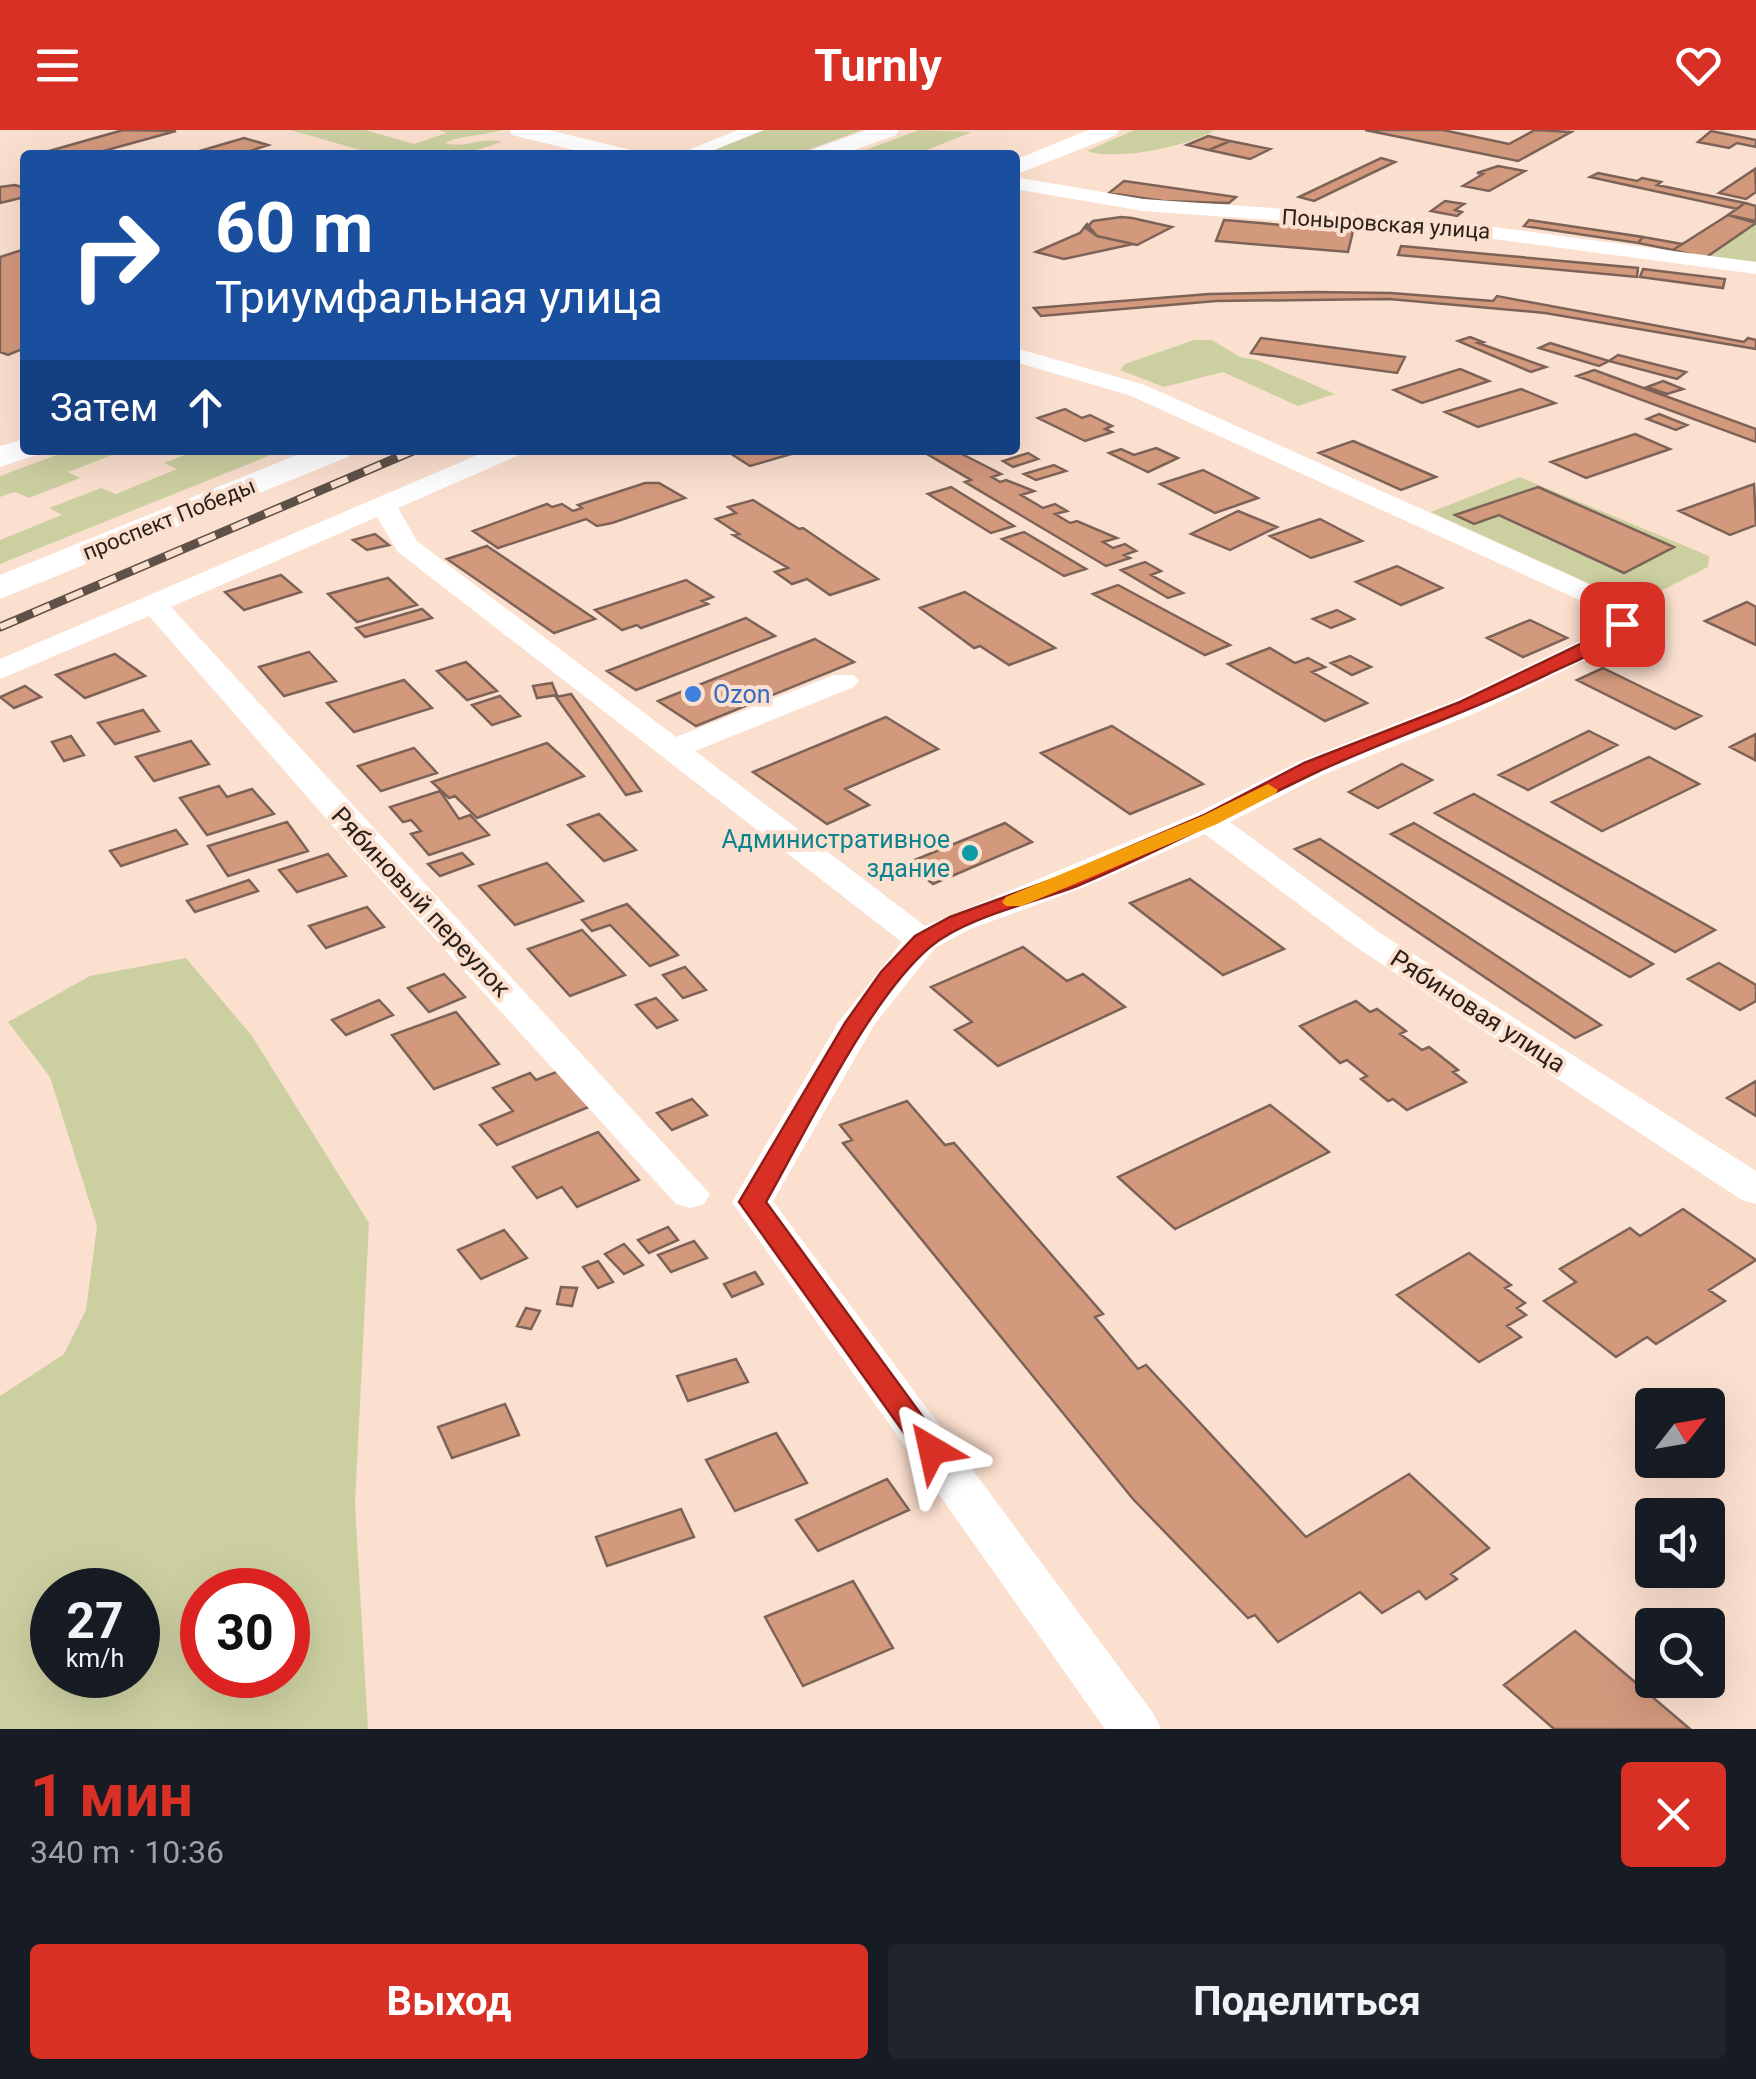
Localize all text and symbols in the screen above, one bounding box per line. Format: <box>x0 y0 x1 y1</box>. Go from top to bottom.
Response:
icon: menu <box>30 38 85 93</box>
icon: heart <box>1671 38 1726 93</box>
text: Turnly <box>814 39 942 92</box>
text: 60 m <box>215 187 373 269</box>
icon: right <box>50 190 180 320</box>
street label: Поныровская улица <box>1281 204 1491 244</box>
text: Триумфальная улица <box>215 271 663 324</box>
icon: ahead <box>178 380 233 435</box>
text: Затем <box>50 386 158 430</box>
street label: проспект Победы <box>79 473 259 565</box>
pin <box>1580 582 1665 667</box>
icon: arrive <box>1595 597 1650 652</box>
place label: Ozon <box>713 680 770 709</box>
marker: Ozon <box>682 683 704 705</box>
street label: Рябиновый переулок <box>326 801 517 1003</box>
place label: Административное здание <box>722 825 950 883</box>
marker: Административное здание <box>959 842 981 864</box>
street label: Рябиновая улица <box>1385 944 1571 1078</box>
north arrow <box>1635 1388 1725 1478</box>
map controls <box>1635 1388 1725 1698</box>
position arrow <box>880 1398 984 1502</box>
button: sound <box>1635 1498 1725 1588</box>
speed limit sign: 30 <box>180 1568 310 1698</box>
text: 27 <box>66 1592 124 1650</box>
button: search <box>1635 1608 1725 1698</box>
text: km/h <box>66 1644 124 1673</box>
text: 1 мин <box>30 1760 193 1831</box>
button: close <box>1621 1762 1726 1867</box>
text: 340 m · 10:36 <box>30 1833 224 1871</box>
button: Выход <box>30 1944 868 2059</box>
button: Поделиться <box>888 1944 1726 2059</box>

